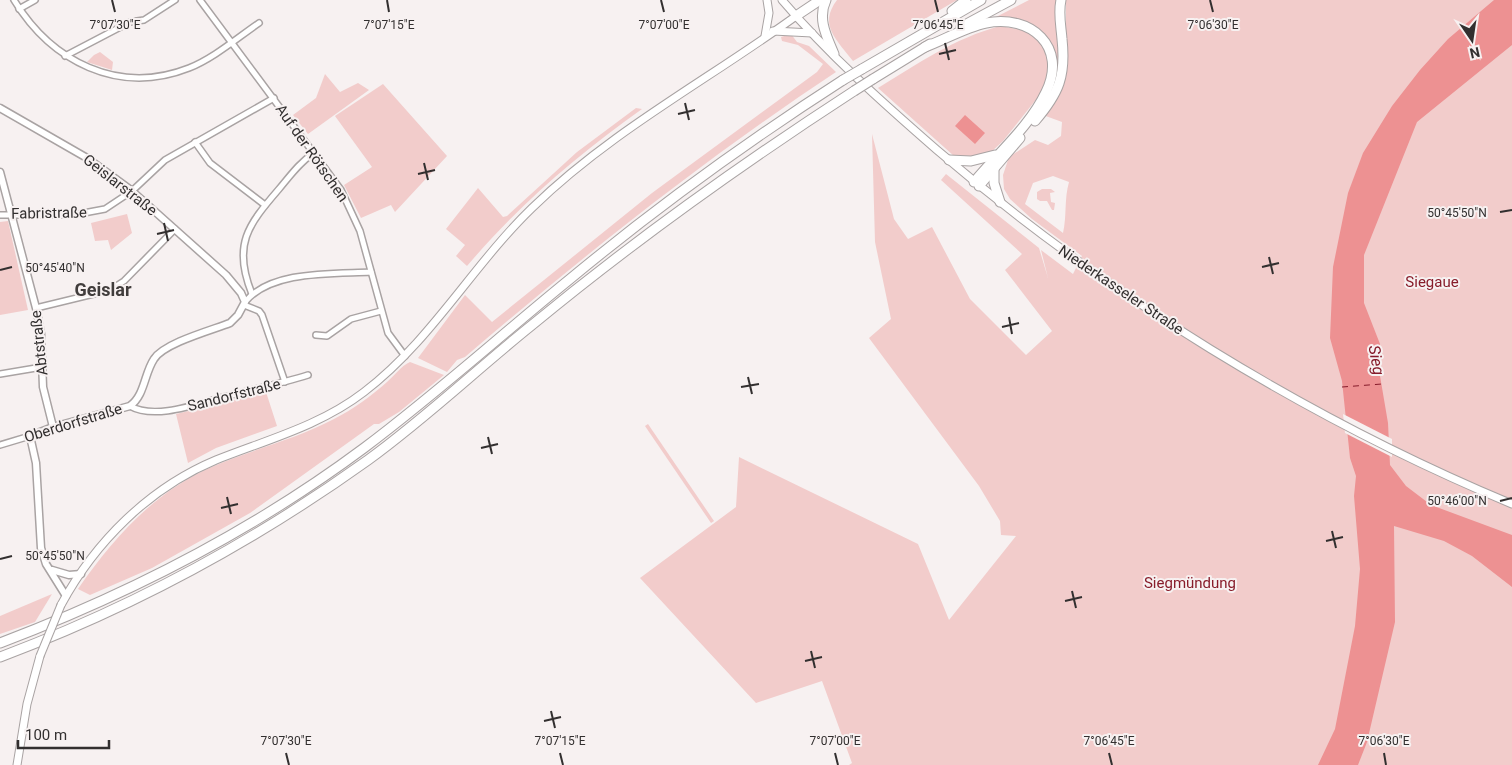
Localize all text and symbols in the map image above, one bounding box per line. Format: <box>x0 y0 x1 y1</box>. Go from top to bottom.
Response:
north arrow <box>1447 15 1497 65</box>
text: 7°07'30"E <box>90 18 141 32</box>
text: 7°07'15"E <box>364 18 415 32</box>
text: 7°07'00"E <box>639 18 690 32</box>
text: 7°06'45"E <box>913 18 964 32</box>
text: 7°06'30"E <box>1188 18 1239 32</box>
text: N <box>1468 44 1482 62</box>
street label: Auf der Rötschen <box>272 101 352 205</box>
street label: Geislarstraße <box>79 151 161 219</box>
street label: Fabristraße <box>11 203 87 223</box>
text: 50°45'50"N <box>1427 206 1487 220</box>
street label: Niederkasseler Straße <box>1055 241 1187 339</box>
text: 50°45'40"N <box>25 261 85 275</box>
park label: Siegaue <box>1405 273 1459 291</box>
district label: Geislar <box>75 279 132 300</box>
street label: Abtstraße <box>27 309 51 377</box>
water label: Sieg <box>1365 344 1389 377</box>
street label: Sandorfstraße <box>186 375 282 415</box>
street label: Oberdorfstraße <box>22 400 124 446</box>
text: 50°46'00"N <box>1427 494 1487 508</box>
text: 50°45'50"N <box>25 549 85 563</box>
park label: Siegmündung <box>1144 574 1236 592</box>
scale bar <box>18 718 109 750</box>
text: 100 m <box>25 726 67 744</box>
text: 7°07'30"E <box>261 734 312 748</box>
text: 7°07'15"E <box>535 734 586 748</box>
text: 7°07'00"E <box>810 734 861 748</box>
text: 7°06'45"E <box>1084 734 1135 748</box>
text: 7°06'30"E <box>1359 734 1410 748</box>

